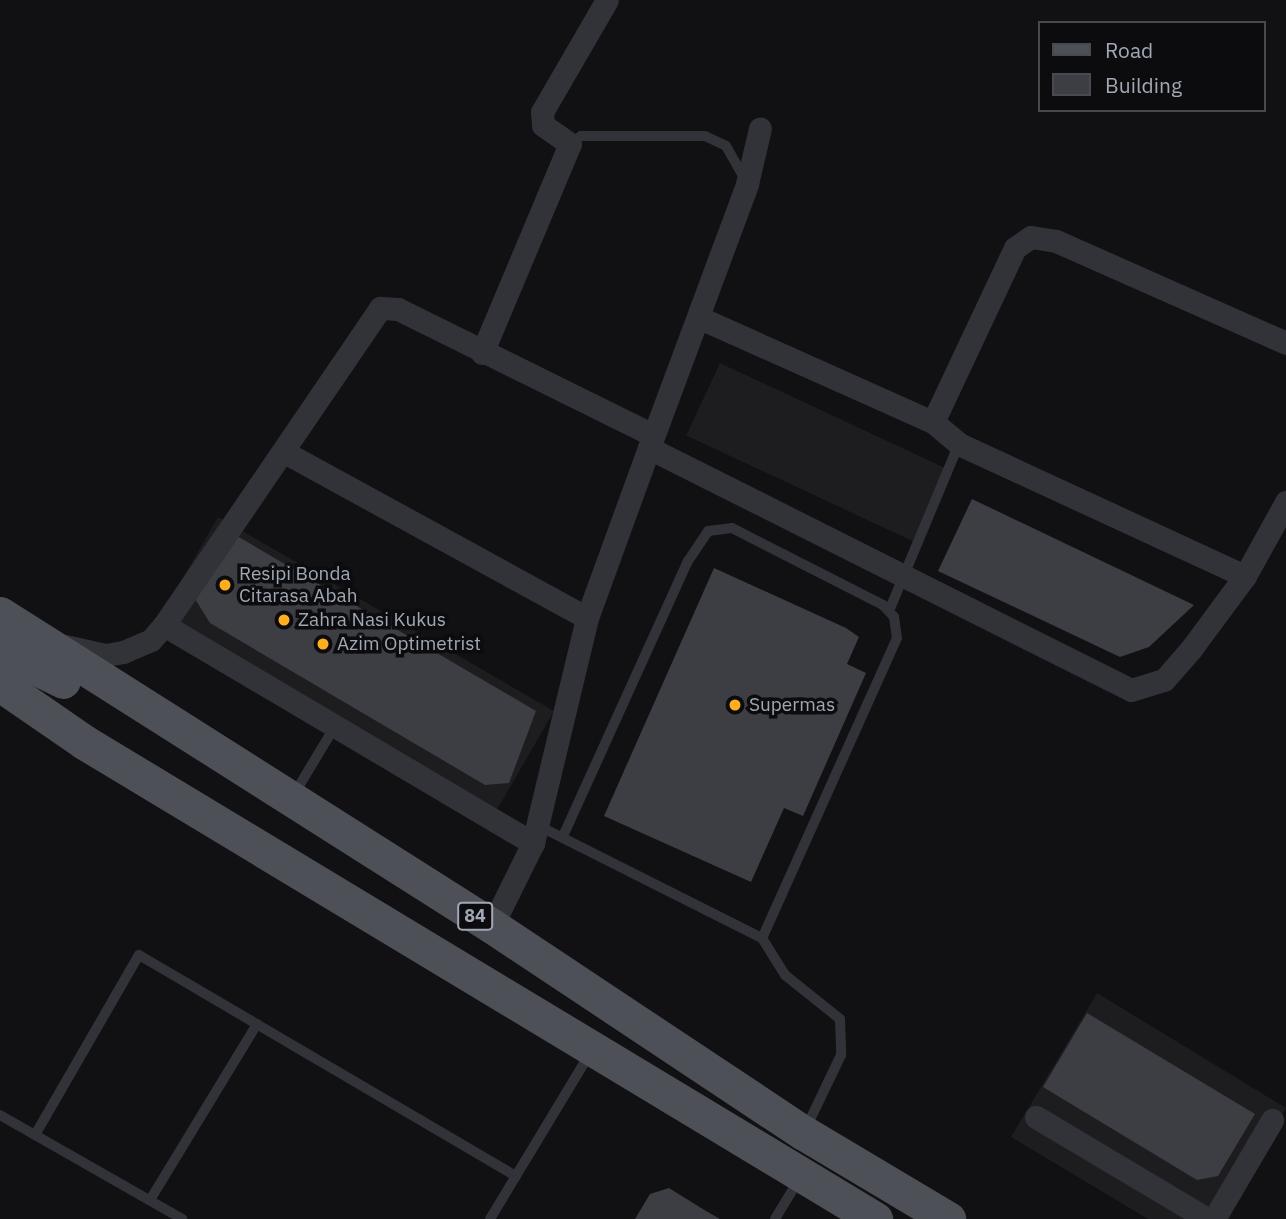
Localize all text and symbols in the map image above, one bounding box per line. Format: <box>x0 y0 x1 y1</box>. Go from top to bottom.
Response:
legend <box>1038 21 1265 112</box>
text: Road <box>1105 36 1153 64</box>
text: Building <box>1105 71 1182 99</box>
place label: Resipi Bonda Citarasa Abah <box>239 563 357 607</box>
marker: Resipi Bonda Citarasa Abah <box>217 577 233 593</box>
place label: Zahra Nasi Kukus <box>298 609 446 631</box>
marker: Zahra Nasi Kukus <box>276 612 292 628</box>
place label: Azim Optimetrist <box>337 633 481 655</box>
marker: Azim Optimetrist <box>315 636 331 652</box>
place label: Supermas <box>749 694 835 716</box>
marker: Supermas <box>727 697 743 713</box>
road number: 84 <box>456 902 494 931</box>

